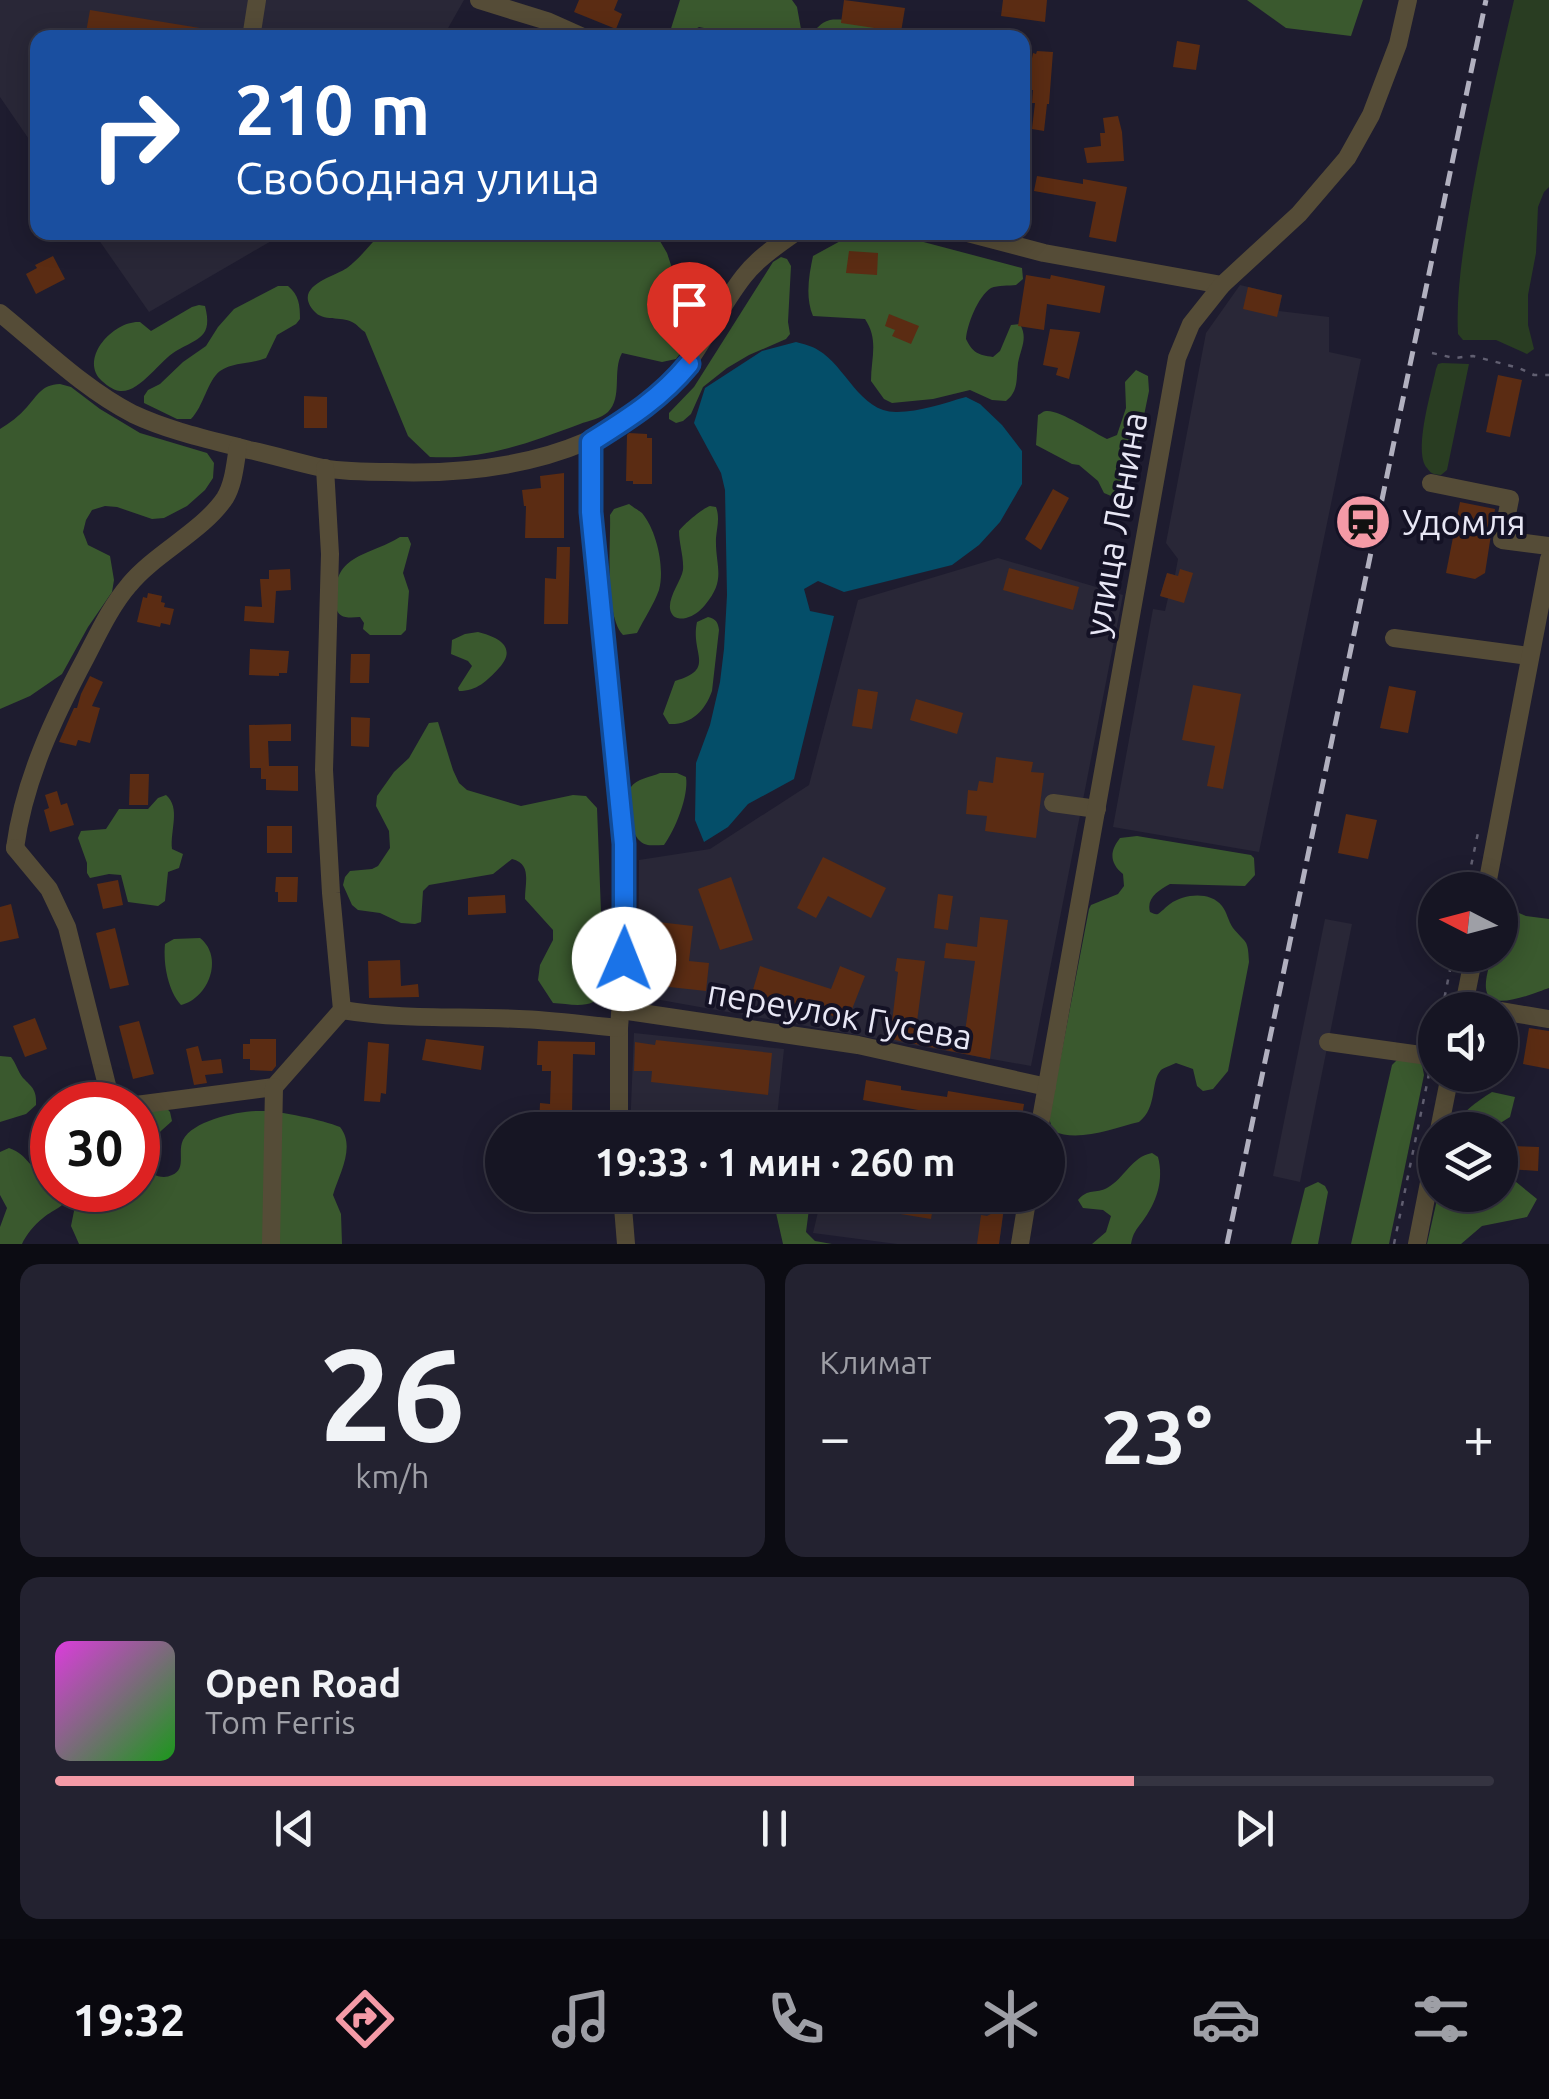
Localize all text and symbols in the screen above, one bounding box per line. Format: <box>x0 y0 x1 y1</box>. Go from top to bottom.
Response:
icon: right <box>70 70 200 200</box>
text: 210 m <box>235 70 430 148</box>
text: Свободная улица <box>235 152 600 203</box>
pin <box>647 262 732 365</box>
icon: arrive <box>662 277 717 332</box>
street label: улица Ленина <box>1076 409 1154 639</box>
station icon: Удомля <box>1333 492 1393 552</box>
place label: Удомля <box>1402 502 1526 542</box>
north arrow <box>1418 872 1518 972</box>
map controls <box>1418 872 1518 1212</box>
position arrow <box>572 907 676 1011</box>
street label: переулок Гусева <box>705 971 975 1057</box>
button: sound <box>1418 992 1518 1092</box>
speed limit sign: 30 <box>30 1082 160 1212</box>
button: layers <box>1418 1112 1518 1212</box>
text: 19:33 · 1 мин · 260 m <box>595 1141 955 1183</box>
text: 26 <box>319 1320 466 1466</box>
text: Климат <box>820 1344 931 1380</box>
text: 23° <box>1101 1394 1212 1478</box>
text: − <box>820 1406 851 1467</box>
text: + <box>1463 1406 1494 1467</box>
text: km/h <box>355 1458 429 1494</box>
text: Open Road <box>205 1662 401 1704</box>
text: Tom Ferris <box>205 1704 355 1740</box>
icon: previous <box>267 1801 322 1856</box>
icon: pause <box>747 1801 802 1856</box>
icon: next <box>1227 1801 1282 1856</box>
icon: directions <box>330 1984 400 2054</box>
icon: music <box>546 1984 616 2054</box>
icon: phone <box>761 1984 831 2054</box>
icon: climate <box>976 1984 1046 2054</box>
icon: car <box>1191 1984 1261 2054</box>
icon: filters <box>1406 1984 1476 2054</box>
text: 19:32 <box>73 1994 185 2045</box>

